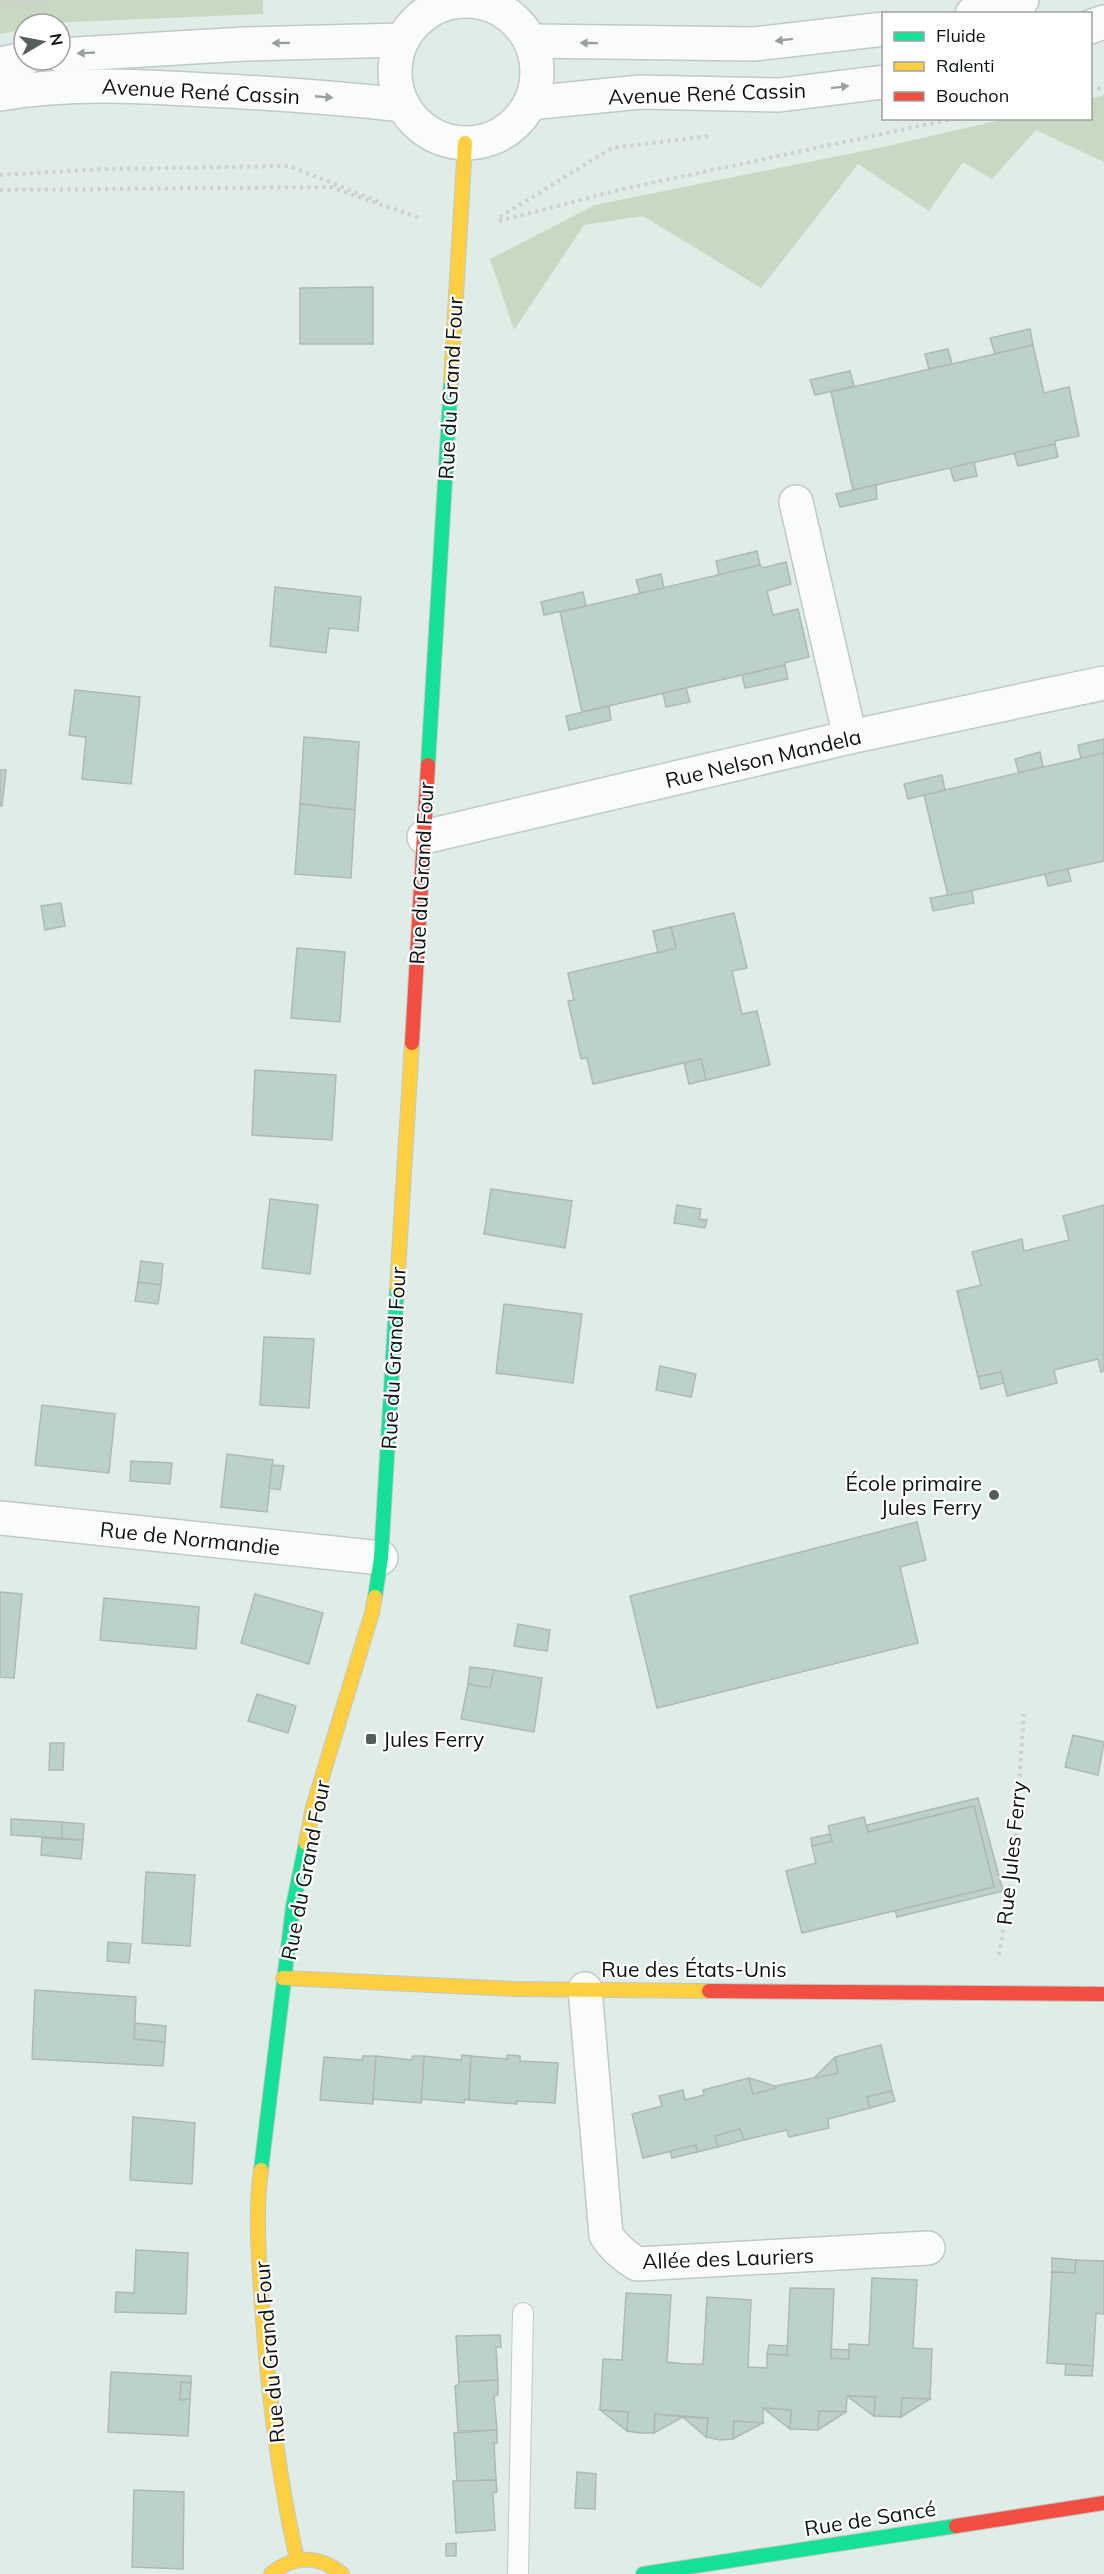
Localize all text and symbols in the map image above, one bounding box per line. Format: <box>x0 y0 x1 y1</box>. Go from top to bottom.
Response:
north arrow <box>12 12 72 72</box>
legend <box>882 12 1092 120</box>
text: Fluide <box>936 24 986 47</box>
text: N <box>46 32 68 47</box>
one-way arrow <box>774 36 793 45</box>
one-way arrow <box>271 38 290 48</box>
one-way arrow <box>579 38 598 47</box>
one-way arrow <box>77 49 96 58</box>
text: Ralenti <box>936 54 994 77</box>
street label: Avenue René Cassin <box>101 73 301 109</box>
street label: Avenue René Cassin <box>607 77 807 109</box>
one-way arrow <box>830 82 849 92</box>
text: Bouchon <box>936 84 1009 107</box>
one-way arrow <box>315 92 334 102</box>
street label: Rue du Grand Four <box>432 296 468 480</box>
street label: Rue Nelson Mandela <box>662 723 864 793</box>
street label: Rue du Grand Four <box>403 781 439 965</box>
street label: Rue du Grand Four <box>375 1266 411 1450</box>
place label: École primaire Jules Ferry <box>845 1470 982 1520</box>
marker: École primaire Jules Ferry <box>987 1488 1001 1502</box>
street label: Rue de Normandie <box>99 1516 281 1560</box>
place label: Jules Ferry <box>383 1726 484 1752</box>
marker: Jules Ferry <box>364 1732 378 1746</box>
street label: Rue du Grand Four <box>275 1777 335 1962</box>
street label: Rue Jules Ferry <box>991 1780 1031 1926</box>
street label: Rue des États-Unis <box>601 1956 787 1982</box>
street label: Allée des Lauriers <box>642 2242 814 2274</box>
street label: Rue du Grand Four <box>248 2259 290 2444</box>
street label: Rue de Sancé <box>802 2495 938 2541</box>

